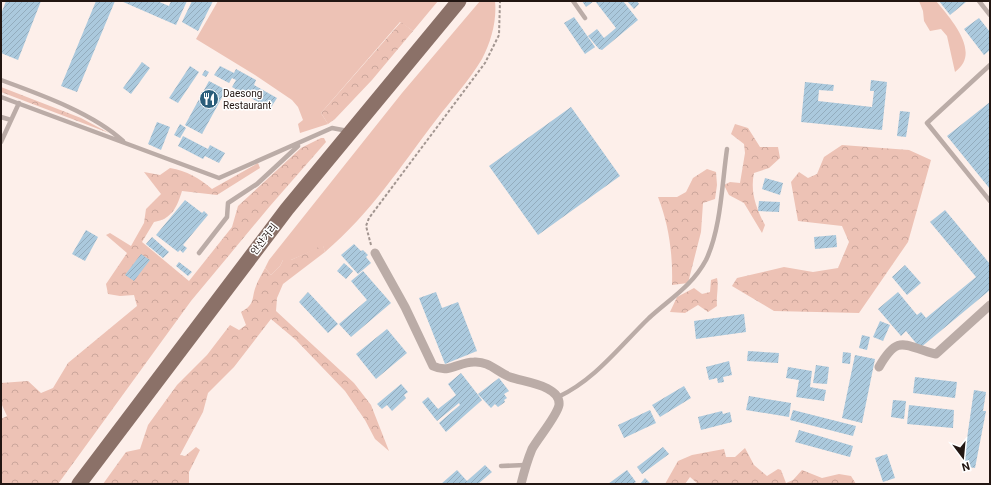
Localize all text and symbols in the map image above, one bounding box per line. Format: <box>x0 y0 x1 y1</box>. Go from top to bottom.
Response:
restaurant icon: Daesong Restaurant <box>198 88 220 110</box>
place label: Daesong Restaurant <box>223 88 271 111</box>
street label: 안산거리 <box>248 221 280 257</box>
north arrow <box>943 437 983 477</box>
text: N <box>960 459 971 474</box>

